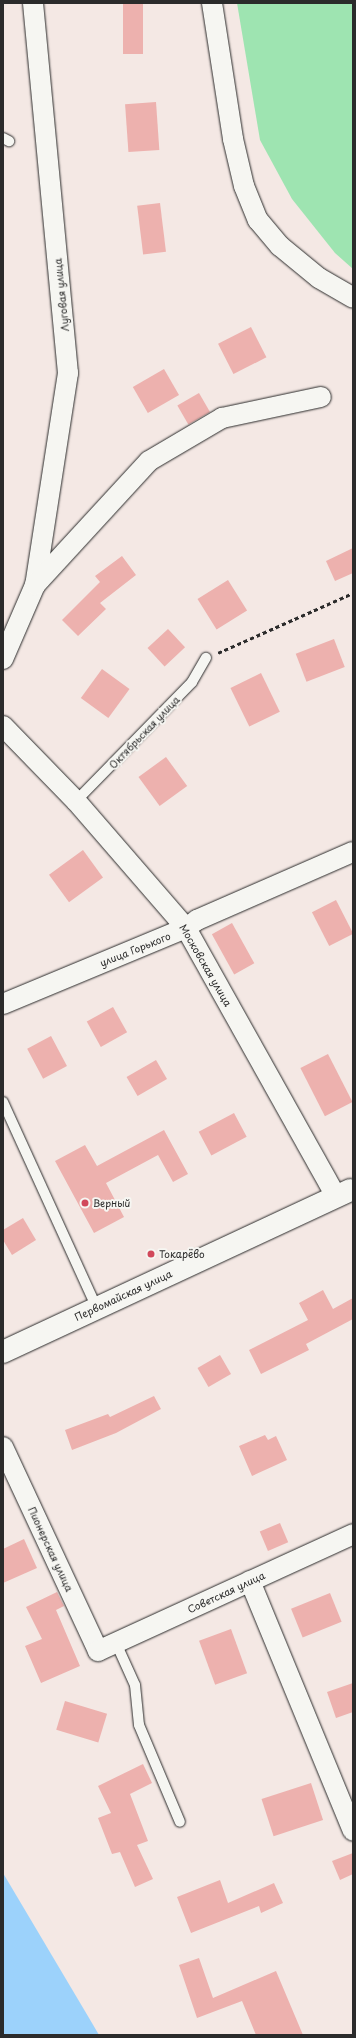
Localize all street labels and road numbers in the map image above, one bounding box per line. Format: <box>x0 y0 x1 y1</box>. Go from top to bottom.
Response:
street label: Луговая улица <box>51 258 71 332</box>
street label: Октябрьская улица <box>106 693 182 771</box>
street label: Московская улица <box>177 922 235 1008</box>
street label: улица Горького <box>98 929 172 969</box>
street label: Первомайская улица <box>72 1267 174 1323</box>
street label: Пионерская улица <box>26 1505 76 1593</box>
street label: Советская улица <box>185 1569 267 1615</box>

